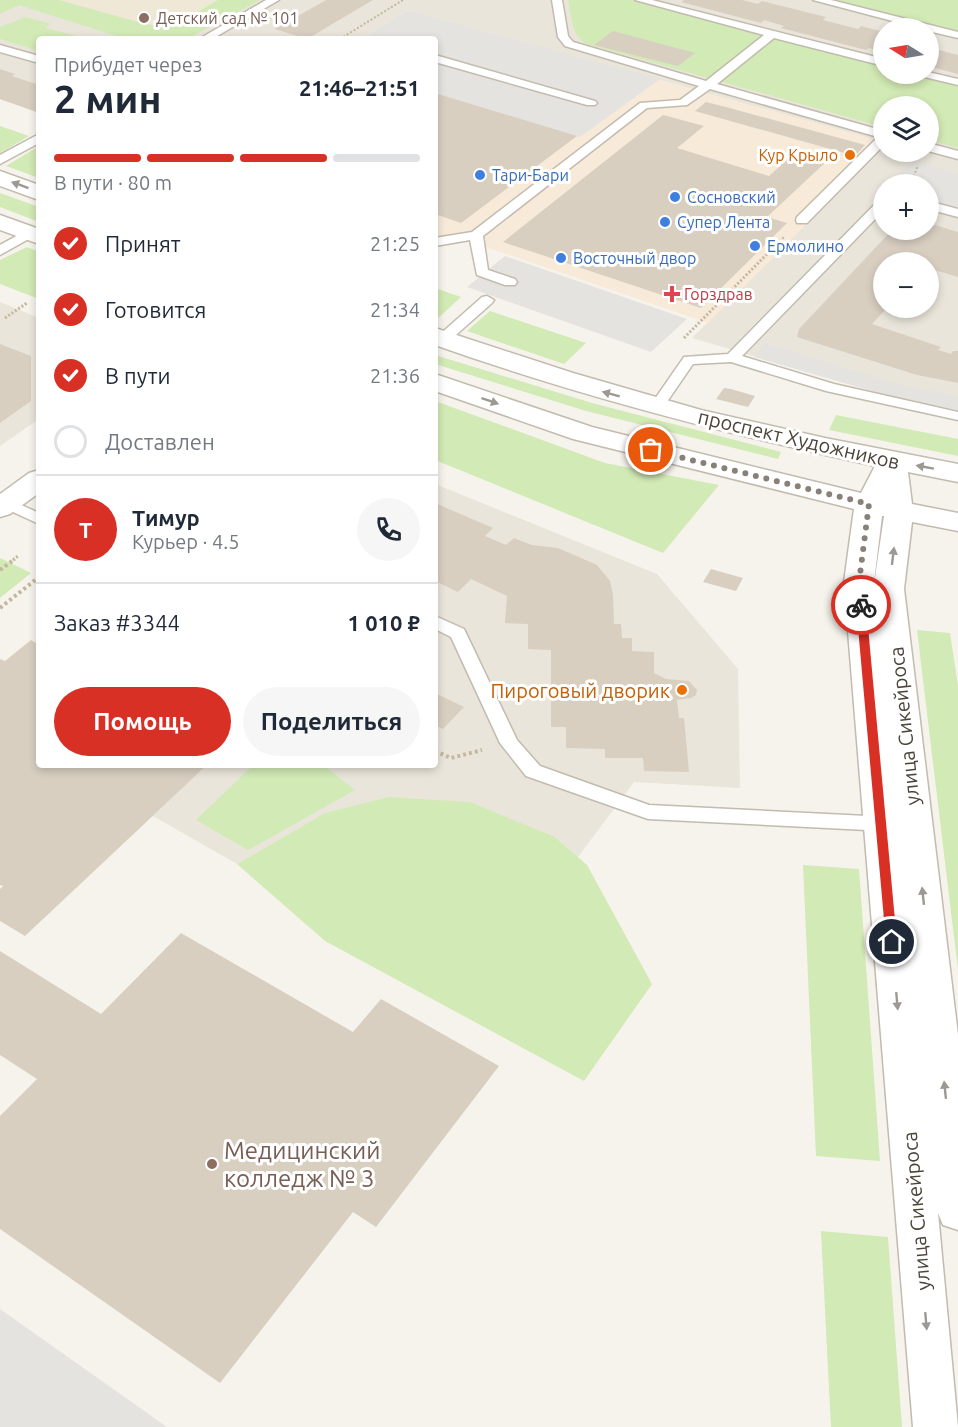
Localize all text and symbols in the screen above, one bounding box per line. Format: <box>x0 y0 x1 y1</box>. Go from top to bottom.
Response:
place label: Детский сад № 101 <box>156 9 298 27</box>
marker: Детский сад № 101 <box>137 11 151 25</box>
north arrow <box>873 18 939 84</box>
map controls <box>873 18 939 318</box>
text: Прибудет через <box>54 53 202 76</box>
text: 21:46–21:51 <box>299 75 420 100</box>
text: 2 мин <box>54 77 162 120</box>
button: layers <box>873 96 939 162</box>
place label: Кур Крыло <box>758 146 838 164</box>
marker: Кур Крыло <box>843 148 857 162</box>
place label: Тари-Бари <box>492 166 569 184</box>
marker: Тари-Бари <box>473 168 487 182</box>
text: В пути · 80 m <box>54 171 172 194</box>
button: + <box>873 174 939 240</box>
one-way arrow <box>10 180 28 190</box>
place label: Сосновский <box>687 188 776 206</box>
marker: Сосновский <box>668 190 682 204</box>
place label: Супер Лента <box>677 213 770 231</box>
marker: Супер Лента <box>658 215 672 229</box>
icon: check <box>54 227 87 260</box>
text: Принят <box>105 231 181 256</box>
text: 21:25 <box>370 232 420 255</box>
place label: Ермолино <box>767 237 844 255</box>
marker: Ермолино <box>748 239 762 253</box>
place label: Восточный двор <box>573 249 696 267</box>
marker: Восточный двор <box>554 251 568 265</box>
button: − <box>873 252 939 318</box>
place label: Горздрав <box>684 285 753 303</box>
marker: Горздрав <box>665 287 679 301</box>
icon: check <box>54 293 87 326</box>
text: Готовится <box>105 297 206 322</box>
text: 21:34 <box>370 298 420 321</box>
icon: check <box>54 359 87 392</box>
text: В пути <box>105 363 171 388</box>
text: 21:36 <box>370 364 420 387</box>
one-way arrow <box>602 388 620 398</box>
one-way arrow <box>481 397 499 406</box>
street label: проспект Художников <box>696 405 902 473</box>
pin <box>625 424 676 475</box>
text: Доставлен <box>105 429 215 454</box>
icon: bag <box>634 433 667 466</box>
one-way arrow <box>915 462 934 471</box>
button: phone <box>357 498 420 561</box>
text: Тимур <box>132 505 200 530</box>
text: Т <box>79 517 92 542</box>
text: Курьер · 4.5 <box>132 530 239 553</box>
one-way arrow <box>889 547 898 566</box>
courier <box>831 575 891 635</box>
icon: bike <box>845 589 878 622</box>
text: Заказ #3344 <box>54 610 180 635</box>
text: 1 010 ₽ <box>348 610 420 635</box>
street label: улица Сикейроса <box>884 646 924 806</box>
place label: Пироговый дворик <box>491 679 670 702</box>
marker: Пироговый дворик <box>675 683 689 697</box>
button: Помощь <box>54 687 231 756</box>
button: Поделиться <box>243 687 420 756</box>
one-way arrow <box>918 886 928 905</box>
pin <box>866 916 917 967</box>
icon: home <box>875 925 908 958</box>
one-way arrow <box>892 992 902 1011</box>
one-way arrow <box>940 1080 949 1099</box>
street label: улица Сикейроса <box>898 1131 934 1291</box>
place label: Медицинский колледж № 3 <box>224 1137 380 1192</box>
marker: Медицинский колледж № 3 <box>205 1157 219 1171</box>
one-way arrow <box>921 1312 931 1331</box>

